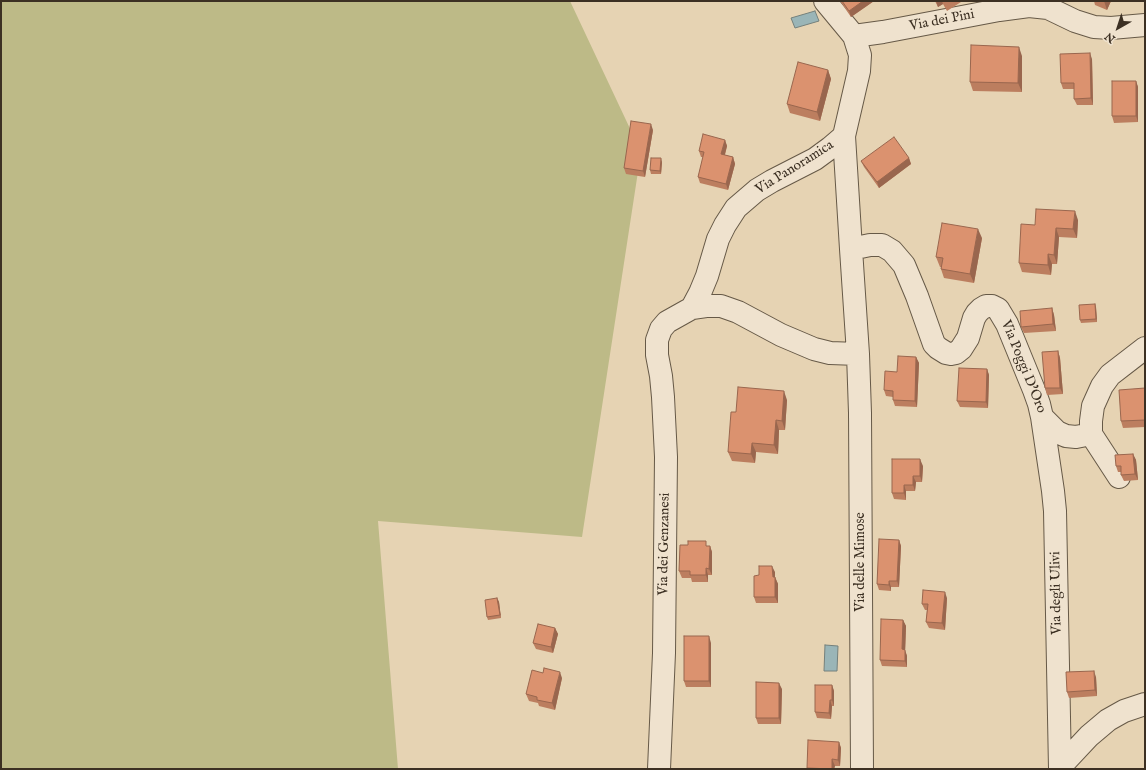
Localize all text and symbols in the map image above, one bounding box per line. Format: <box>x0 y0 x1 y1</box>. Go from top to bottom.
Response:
street label: Via dei Pini <box>908 6 976 36</box>
north arrow <box>1098 8 1138 48</box>
text: N <box>1102 29 1119 46</box>
street label: Via Panoramica <box>753 137 837 199</box>
street label: Via Poggi D'Oro <box>997 318 1049 416</box>
street label: Via dei Genzanesi <box>656 492 674 596</box>
street label: Via delle Mimose <box>853 512 869 612</box>
street label: Via degli Ulivi <box>1048 551 1066 635</box>

